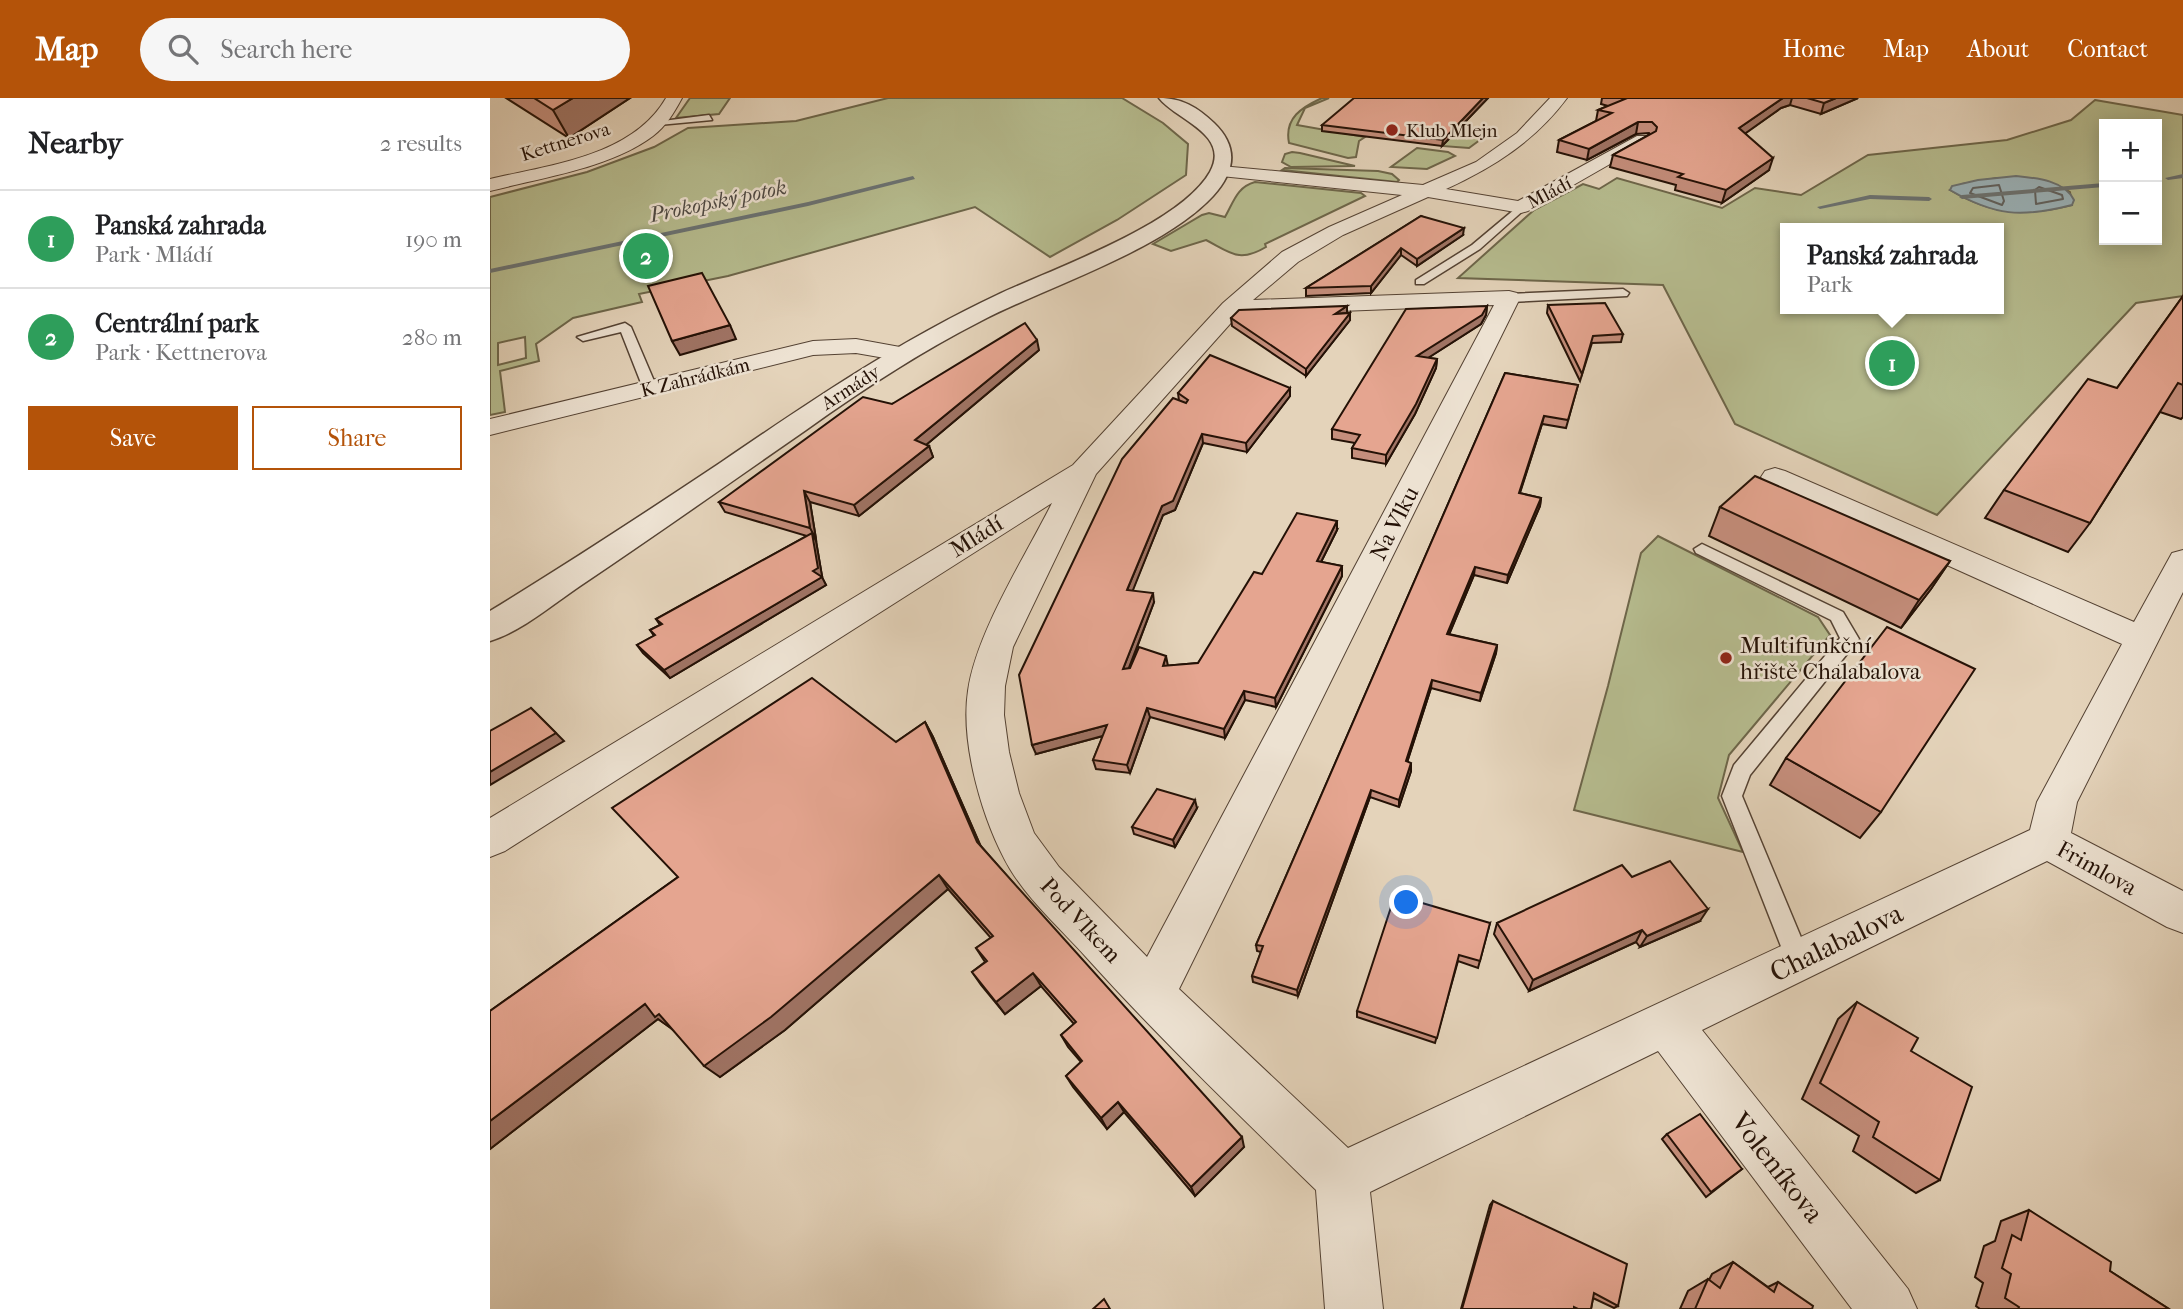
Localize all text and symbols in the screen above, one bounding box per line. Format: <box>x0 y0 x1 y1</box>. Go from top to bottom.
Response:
search box <box>140 18 630 81</box>
text: Map <box>35 30 98 69</box>
icon: search <box>164 30 202 68</box>
text: Search here <box>220 34 352 65</box>
text: Home <box>1783 35 1845 63</box>
text: Map <box>1883 35 1929 63</box>
text: About <box>1967 35 2029 63</box>
text: Contact <box>2067 35 2148 63</box>
street label: Kettnerova <box>518 118 613 166</box>
map controls <box>2099 119 2162 245</box>
button: + <box>2099 119 2162 182</box>
place label: Klub Mlejn <box>1406 120 1497 142</box>
marker: Klub Mlejn <box>1384 122 1400 138</box>
text: Nearby <box>28 126 123 161</box>
text: 2 results <box>380 130 462 157</box>
street label: Mládí <box>1523 172 1576 214</box>
water label: Prokopský potok <box>646 175 789 227</box>
button: − <box>2099 182 2162 245</box>
text: Panská zahrada <box>95 210 265 241</box>
popup <box>1780 223 2004 314</box>
text: 1 <box>47 226 55 253</box>
text: 190 m <box>405 226 462 253</box>
pin: 2 <box>623 230 669 282</box>
text: Panská zahrada <box>1807 240 1977 271</box>
text: Park · Mládí <box>95 241 213 268</box>
text: Park <box>1807 271 1853 298</box>
text: Centrální park <box>95 308 259 339</box>
text: 2 <box>45 324 57 351</box>
text: 280 m <box>402 324 462 351</box>
pin: 1 <box>1869 337 1915 389</box>
text: Park · Kettnerova <box>95 339 267 366</box>
street label: K Zahrádkám <box>638 354 752 402</box>
street label: Armády <box>816 360 885 415</box>
button: Save <box>28 406 238 470</box>
button: Share <box>252 406 462 470</box>
street label: Na Vlku <box>1364 482 1424 565</box>
street label: Mládí <box>945 510 1008 563</box>
place label: Multifunkční hřiště Chalabalova <box>1740 632 1921 685</box>
marker: Multifunkční hřiště Chalabalova <box>1718 650 1734 666</box>
street label: Frimlova <box>2052 835 2142 902</box>
street label: Pod Vlkem <box>1035 872 1127 968</box>
your location <box>1389 885 1423 919</box>
street label: Chalabalova <box>1764 896 1909 989</box>
street label: Voleníkova <box>1724 1105 1832 1230</box>

